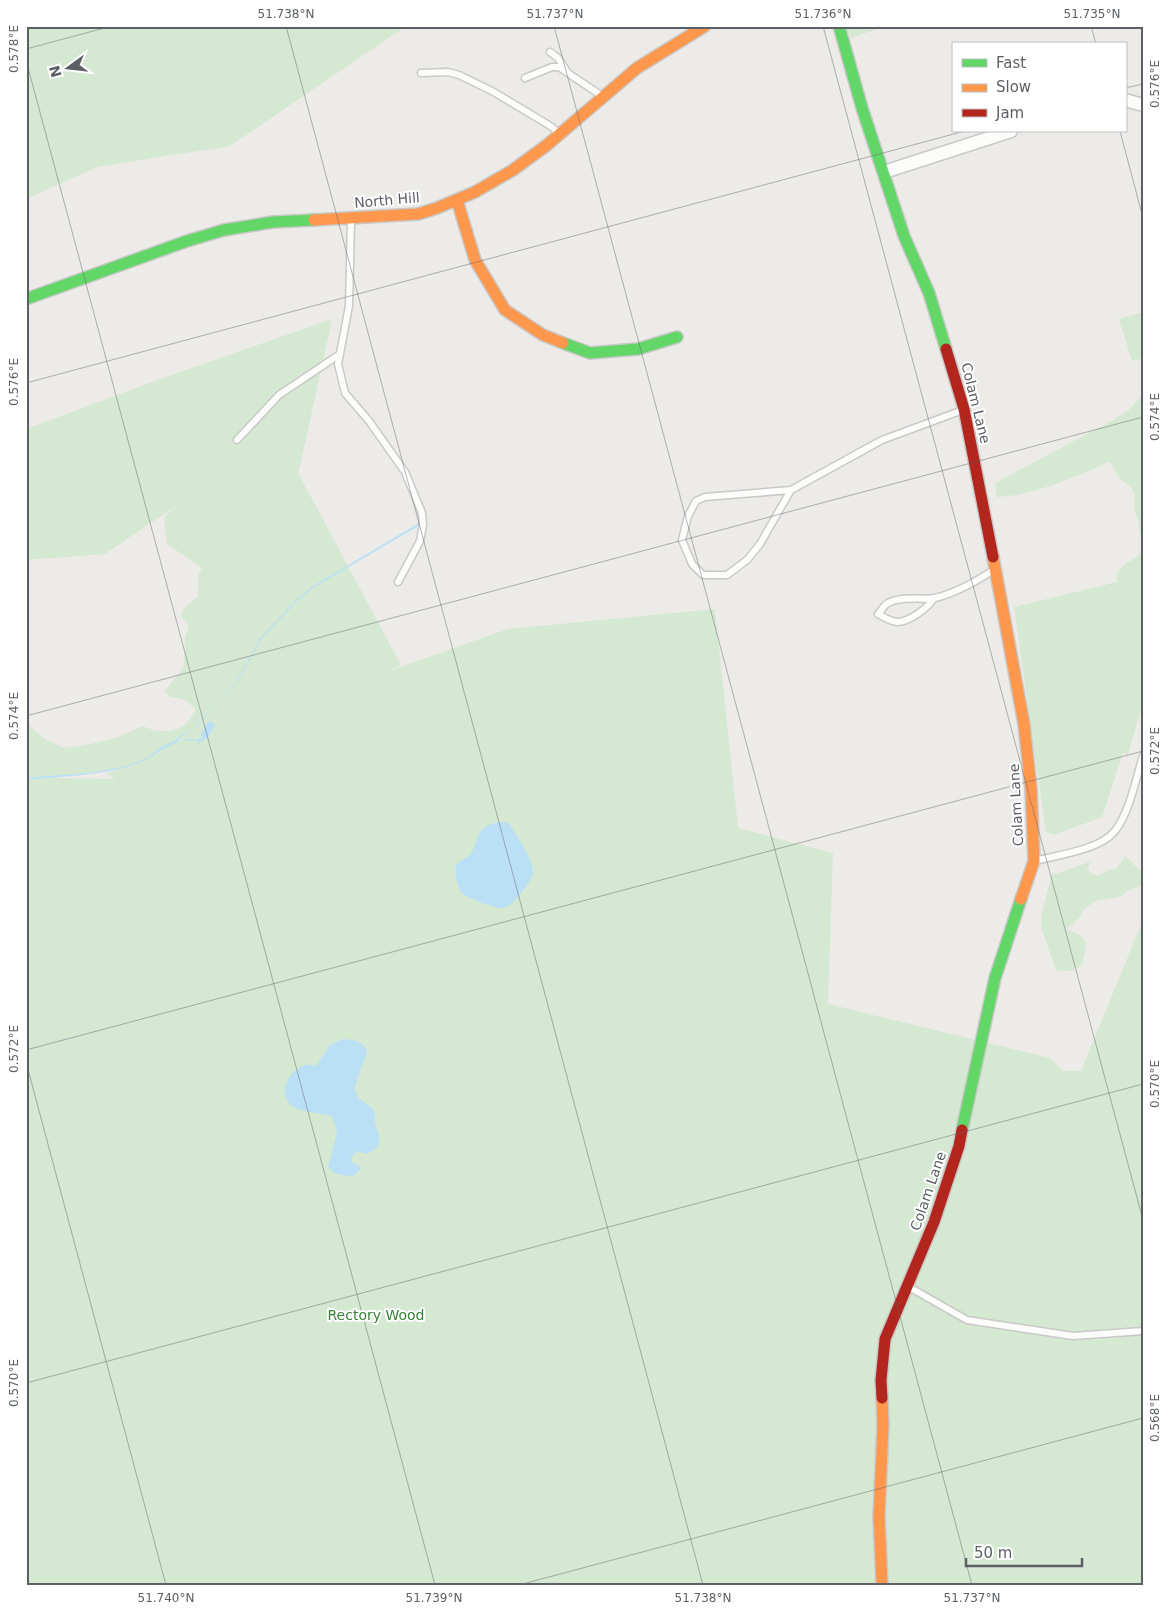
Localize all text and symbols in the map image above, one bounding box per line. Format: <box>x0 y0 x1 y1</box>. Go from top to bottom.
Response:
text: 51.738°N <box>258 7 314 21</box>
text: 51.737°N <box>527 7 583 21</box>
text: 51.736°N <box>795 7 851 21</box>
text: 51.735°N <box>1064 7 1120 21</box>
text: 0.578°E <box>7 25 21 73</box>
north arrow <box>42 42 92 92</box>
legend <box>952 42 1126 132</box>
text: Fast <box>996 54 1026 72</box>
text: 0.576°E <box>1148 60 1162 108</box>
text: N <box>46 64 65 79</box>
text: Slow <box>996 78 1031 96</box>
text: Jam <box>995 104 1024 122</box>
street label: North Hill <box>354 189 420 211</box>
text: 0.576°E <box>7 358 21 406</box>
street label: Colam Lane <box>958 361 994 445</box>
text: 0.574°E <box>1148 393 1162 441</box>
text: 0.574°E <box>7 692 21 740</box>
text: 0.572°E <box>1148 727 1162 775</box>
street label: Colam Lane <box>1006 763 1026 847</box>
text: 0.572°E <box>7 1025 21 1073</box>
text: 0.570°E <box>1148 1060 1162 1108</box>
street label: Colam Lane <box>907 1149 949 1233</box>
park label: Rectory Wood <box>328 1307 425 1323</box>
text: 0.570°E <box>7 1359 21 1407</box>
text: 0.568°E <box>1148 1394 1162 1442</box>
scale bar <box>966 1536 1083 1568</box>
text: 50 m <box>974 1544 1012 1562</box>
text: 51.740°N <box>138 1591 194 1605</box>
text: 51.739°N <box>406 1591 462 1605</box>
text: 51.738°N <box>675 1591 731 1605</box>
text: 51.737°N <box>944 1591 1000 1605</box>

